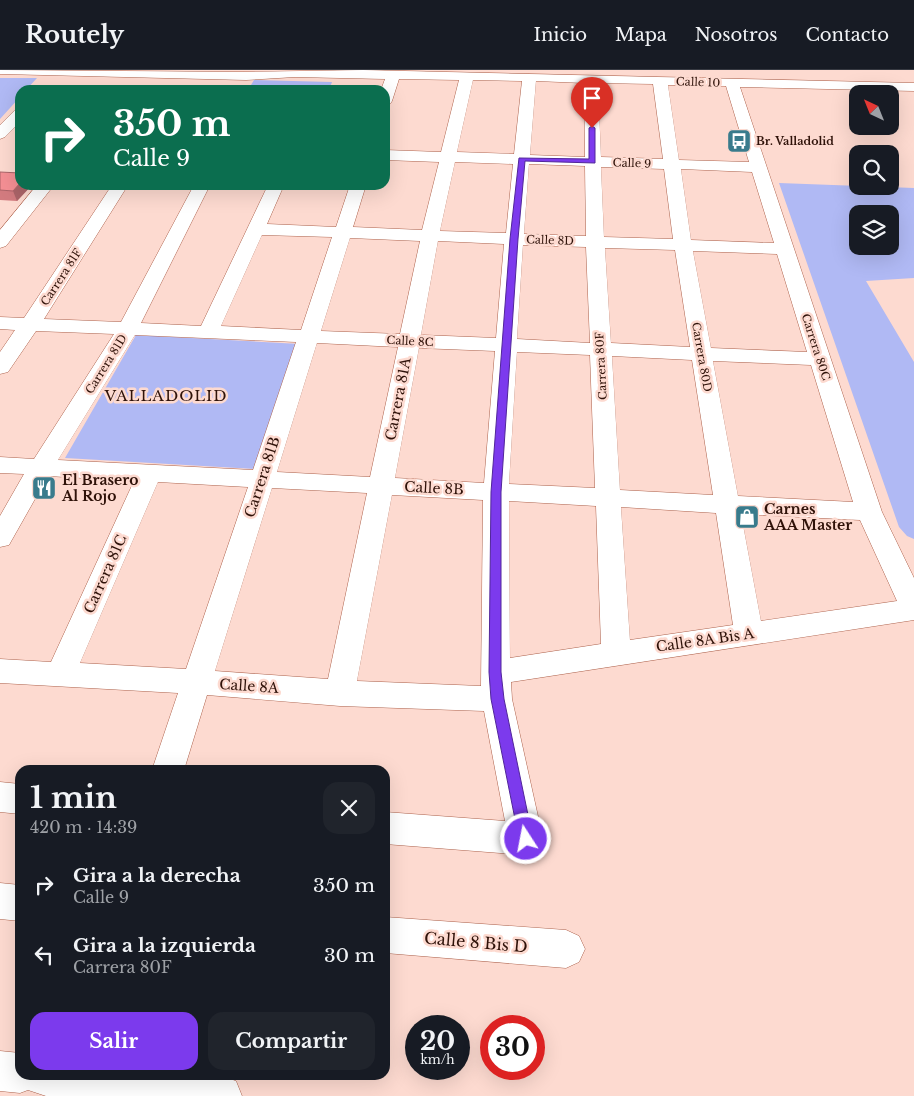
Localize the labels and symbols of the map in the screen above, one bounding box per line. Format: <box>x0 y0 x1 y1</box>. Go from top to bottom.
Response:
street label: Calle 10 <box>676 74 721 90</box>
pin <box>571 77 613 128</box>
north arrow <box>849 85 899 135</box>
bus stop icon: Br. Valladolid <box>726 128 752 154</box>
place label: Br. Valladolid <box>756 134 834 148</box>
street label: Calle 9 <box>612 155 652 171</box>
street label: Calle 8D <box>526 232 574 248</box>
street label: Carrera 81F <box>37 245 85 308</box>
street label: Carrera 80C <box>799 312 833 382</box>
street label: Carrera 80D <box>689 321 715 393</box>
street label: Carrera 80F <box>592 331 610 400</box>
street label: Carrera 81D <box>82 332 130 396</box>
street label: Calle 8C <box>386 333 434 349</box>
street label: Carrera 81A <box>381 356 415 442</box>
district label: VALLADOLID <box>103 386 228 405</box>
street label: Carrera 81B <box>240 434 284 520</box>
place label: El Brasero Al Rojo <box>61 471 138 505</box>
restaurant icon: El Brasero Al Rojo <box>31 475 57 501</box>
street label: Calle 8B <box>404 477 464 499</box>
place label: Carnes AAA Master <box>763 500 852 534</box>
shop icon: Carnes AAA Master <box>734 504 760 530</box>
street label: Carrera 81C <box>80 532 130 616</box>
street label: Calle 8A Bis A <box>655 624 755 656</box>
street label: Calle 8A <box>219 675 279 697</box>
position arrow <box>499 812 551 864</box>
street label: Calle 8 Bis D <box>423 928 529 956</box>
speed limit sign: 30 <box>480 1015 545 1080</box>

